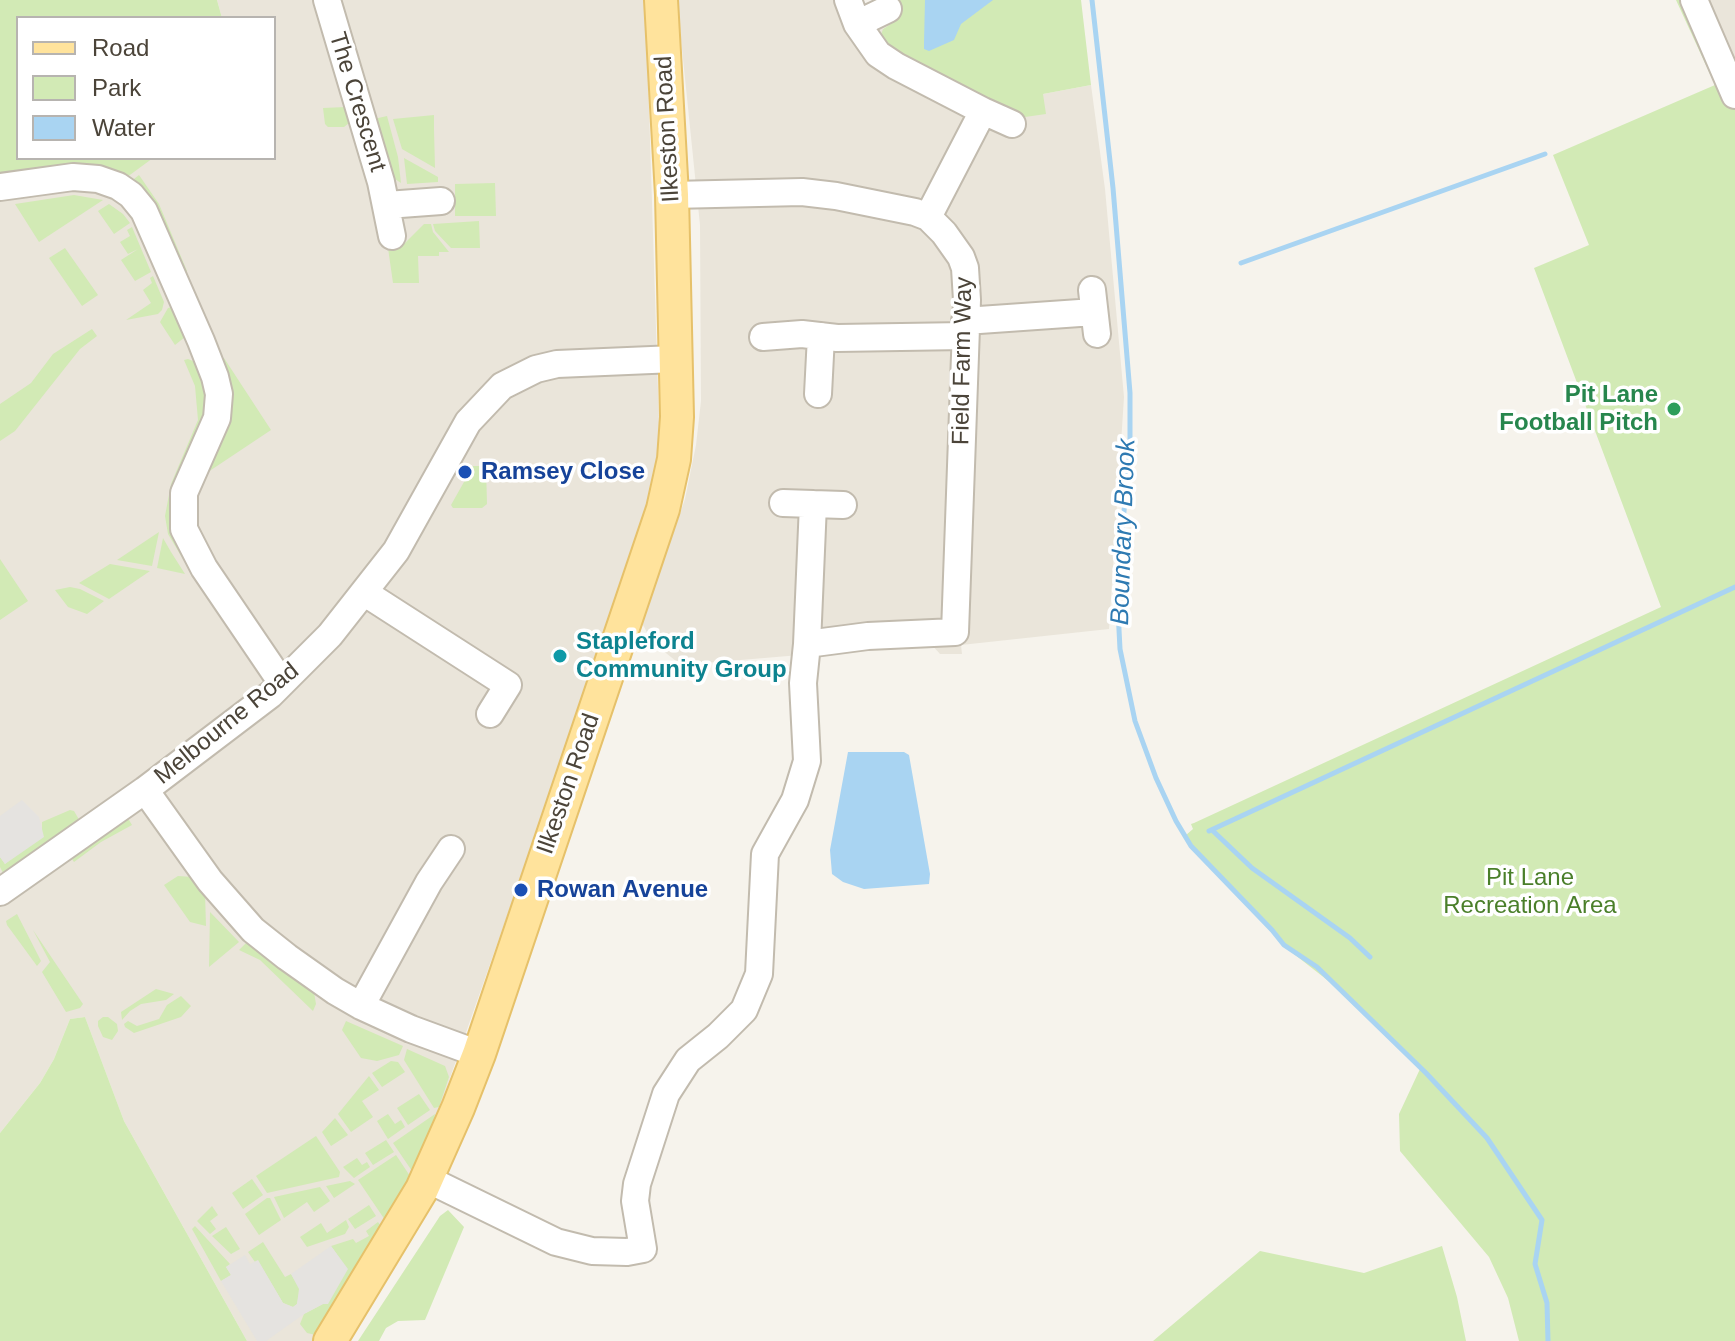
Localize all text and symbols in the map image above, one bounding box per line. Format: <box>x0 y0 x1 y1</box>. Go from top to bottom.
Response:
legend <box>16 16 276 160</box>
street label: The Crescent <box>322 29 392 175</box>
text: Road <box>92 34 149 61</box>
street label: Ilkeston Road <box>650 55 686 203</box>
text: Park <box>92 74 141 101</box>
text: Water <box>92 114 155 141</box>
street label: Field Farm Way <box>947 277 979 445</box>
place label: Pit Lane Football Pitch <box>1499 381 1658 437</box>
marker: Pit Lane Football Pitch <box>1665 400 1683 418</box>
water label: Boundary Brook <box>1105 438 1143 626</box>
place label: Ramsey Close <box>481 458 645 486</box>
marker: Ramsey Close <box>456 463 474 481</box>
place label: Stapleford Community Group <box>576 628 787 684</box>
marker: Stapleford Community Group <box>551 647 569 665</box>
street label: Melbourne Road <box>149 657 305 791</box>
street label: Ilkeston Road <box>531 710 607 858</box>
park label: Pit Lane Recreation Area <box>1443 864 1617 920</box>
place label: Rowan Avenue <box>537 876 708 904</box>
marker: Rowan Avenue <box>512 881 530 899</box>

